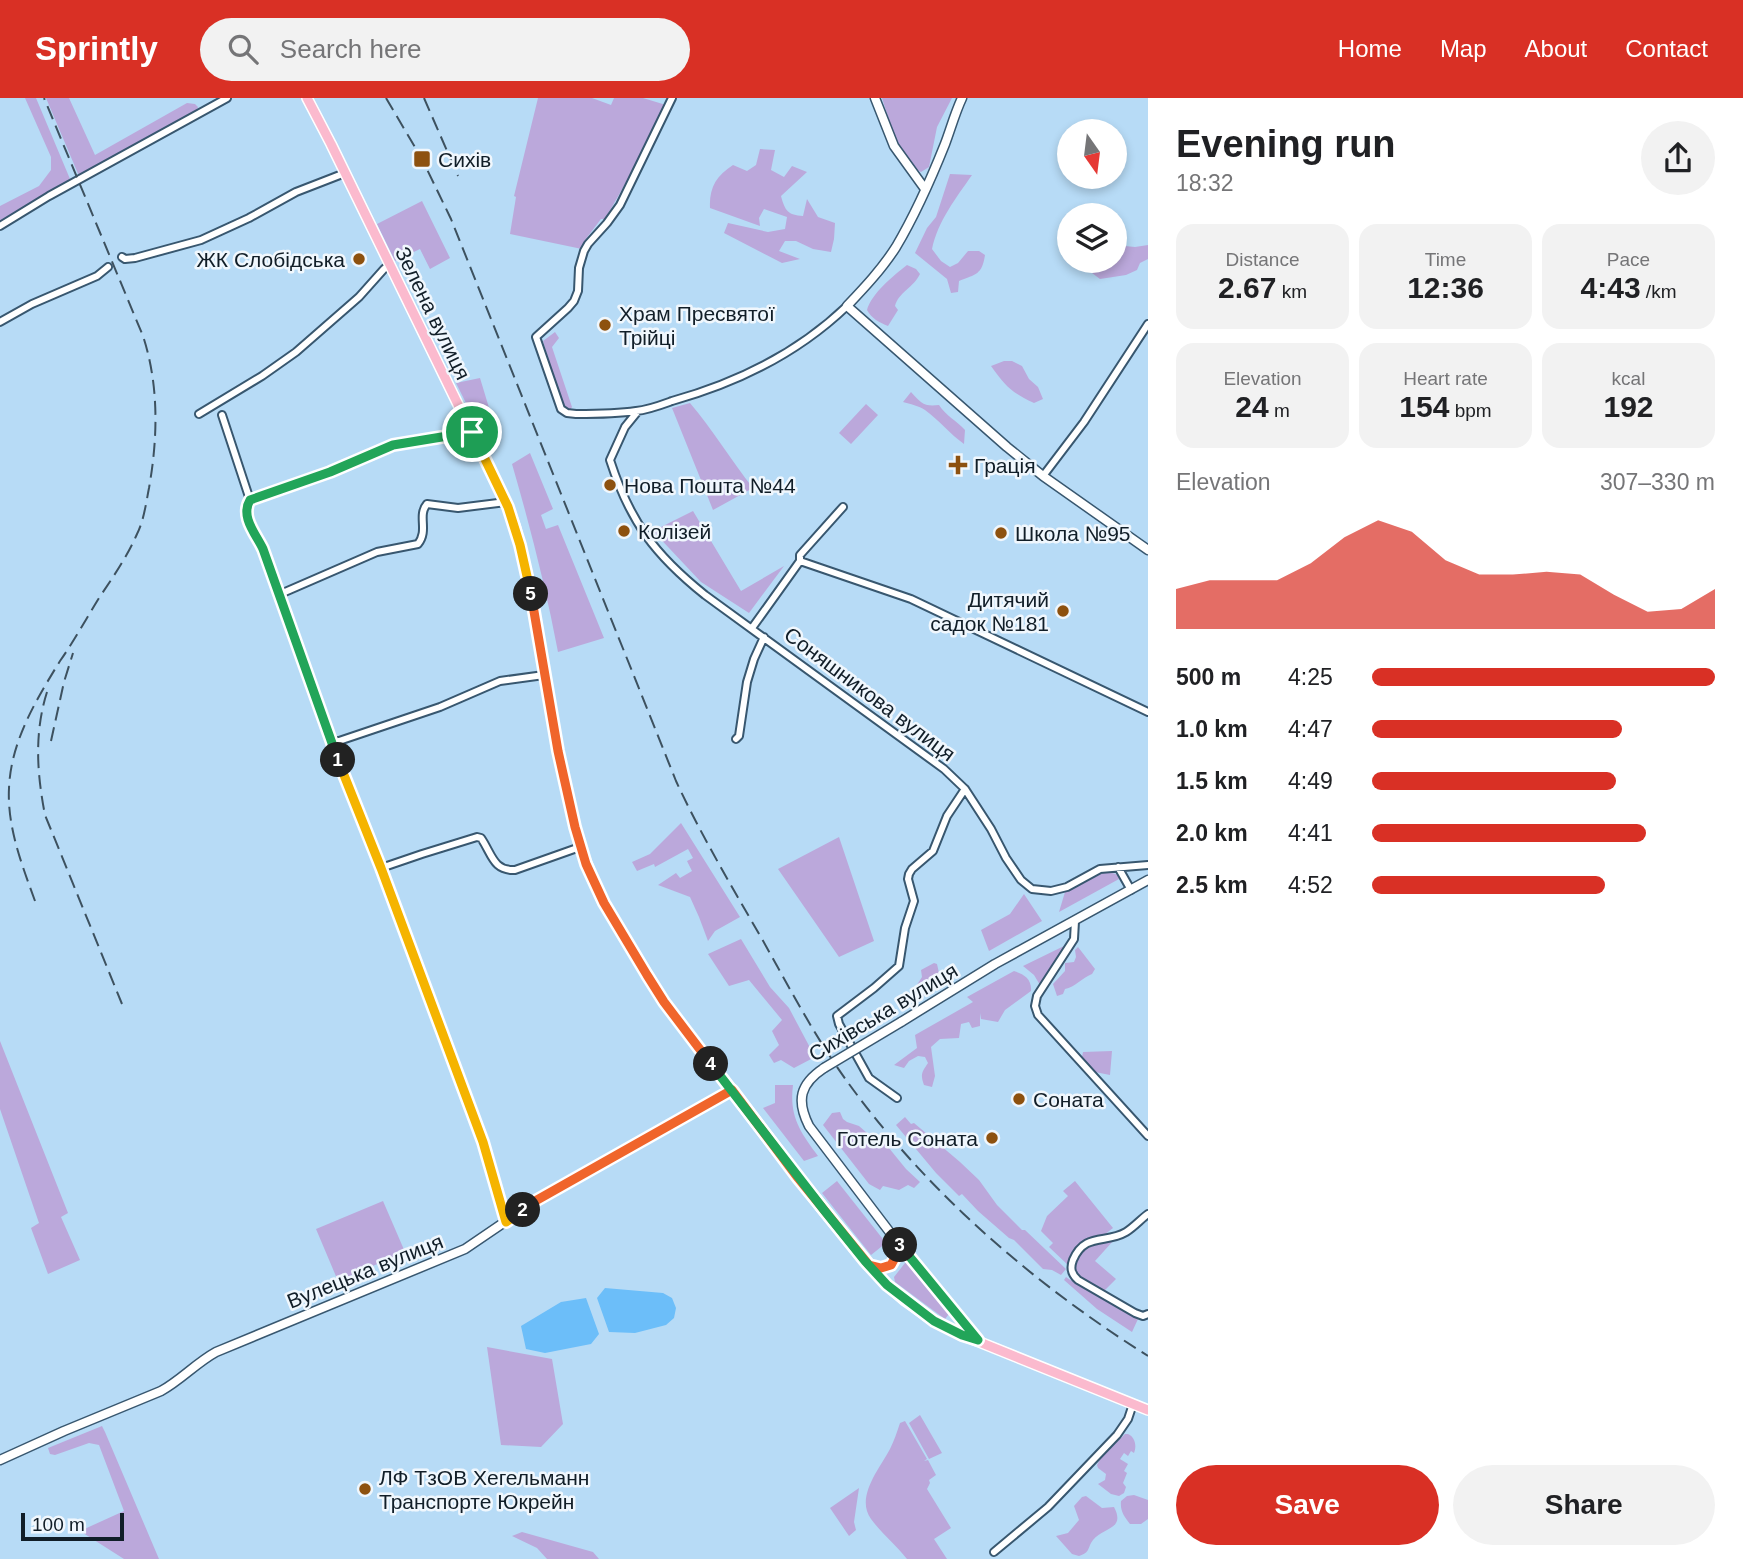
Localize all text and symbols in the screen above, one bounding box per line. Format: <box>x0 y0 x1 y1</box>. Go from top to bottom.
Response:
search box <box>200 18 690 81</box>
text: Sprintly <box>35 30 158 67</box>
icon: search <box>224 30 262 68</box>
text: Search here <box>280 34 422 64</box>
text: Home <box>1338 35 1402 62</box>
text: Map <box>1440 35 1487 62</box>
text: About <box>1525 35 1587 62</box>
text: Contact <box>1625 35 1708 62</box>
north arrow <box>1057 119 1127 189</box>
map controls <box>1057 119 1127 273</box>
button: share <box>1641 121 1715 195</box>
text: Evening run <box>1176 123 1396 165</box>
place label: Сихів <box>438 148 491 171</box>
marker: Сихів <box>412 149 432 169</box>
text: 18:32 <box>1176 170 1234 196</box>
button: layers <box>1057 203 1127 273</box>
street label: Зелена вулиця <box>391 243 475 383</box>
place label: ЖК Слобідська <box>196 248 345 271</box>
text: Distance <box>1226 249 1299 270</box>
text: Time <box>1425 249 1466 270</box>
text: Pace <box>1607 249 1650 270</box>
marker: ЖК Слобідська <box>351 251 367 267</box>
text: 2.67 <box>1218 271 1276 304</box>
text: 12:36 <box>1407 271 1484 304</box>
text: 4:43 <box>1581 271 1641 304</box>
text: km <box>1276 281 1307 302</box>
text: /km <box>1641 281 1676 302</box>
place label: Храм Пресвятої Трійці <box>619 302 775 349</box>
marker: Храм Пресвятої Трійці <box>597 317 613 333</box>
text: Elevation <box>1223 368 1302 389</box>
text: Heart rate <box>1403 368 1488 389</box>
text: kcal <box>1612 368 1645 389</box>
text: 24 <box>1235 390 1269 423</box>
text: 154 <box>1399 390 1449 423</box>
text: 192 <box>1603 390 1654 423</box>
text: m <box>1269 400 1290 421</box>
text: bpm <box>1449 400 1492 421</box>
pin <box>442 402 502 462</box>
icon: arrive <box>453 413 491 451</box>
place label: Грація <box>974 454 1036 477</box>
marker: Грація <box>948 455 968 475</box>
text: Elevation <box>1176 469 1271 495</box>
text: 307–330 m <box>1600 469 1715 495</box>
place label: Нова Пошта №44 <box>624 474 796 497</box>
marker: Нова Пошта №44 <box>602 477 618 493</box>
place label: Колізей <box>638 520 711 543</box>
place label: Школа №95 <box>1015 522 1131 545</box>
marker: Колізей <box>616 523 632 539</box>
marker: Школа №95 <box>993 525 1009 541</box>
pin: 5 <box>514 576 548 612</box>
text: 5 <box>525 583 536 604</box>
place label: Дитячий садок №181 <box>930 588 1049 635</box>
marker: Дитячий садок №181 <box>1055 603 1071 619</box>
street label: Соняшникова вулиця <box>780 622 960 766</box>
text: 500 m <box>1176 664 1241 690</box>
text: 4:25 <box>1288 664 1333 690</box>
text: 1.0 km <box>1176 716 1248 742</box>
text: 4:47 <box>1288 716 1333 742</box>
pin: 1 <box>320 742 356 778</box>
text: 1 <box>332 749 343 770</box>
text: 1.5 km <box>1176 768 1248 794</box>
text: 4:49 <box>1288 768 1333 794</box>
text: 2.0 km <box>1176 820 1248 846</box>
text: 4:41 <box>1288 820 1333 846</box>
text: 2.5 km <box>1176 872 1248 898</box>
text: 4:52 <box>1288 872 1333 898</box>
street label: Сихівська вулиця <box>804 958 962 1066</box>
pin: 4 <box>694 1046 728 1082</box>
text: 4 <box>705 1053 716 1074</box>
place label: Соната <box>1033 1088 1104 1111</box>
marker: Соната <box>1011 1091 1027 1107</box>
place label: Готель Соната <box>837 1127 978 1150</box>
marker: Готель Соната <box>984 1130 1000 1146</box>
pin: 2 <box>505 1192 540 1228</box>
text: 2 <box>517 1199 528 1220</box>
pin: 3 <box>883 1228 918 1262</box>
street label: Вулецька вулиця <box>284 1229 446 1313</box>
text: 3 <box>894 1234 905 1255</box>
button: Save <box>1176 1465 1439 1545</box>
button: Share <box>1453 1465 1715 1545</box>
place label: ЛФ ТзОВ Хегельманн Транспорте Юкрейн <box>379 1466 589 1513</box>
marker: ЛФ ТзОВ Хегельманн Транспорте Юкрейн <box>357 1481 373 1497</box>
scale bar <box>21 1510 124 1542</box>
text: 100 m <box>32 1514 85 1535</box>

